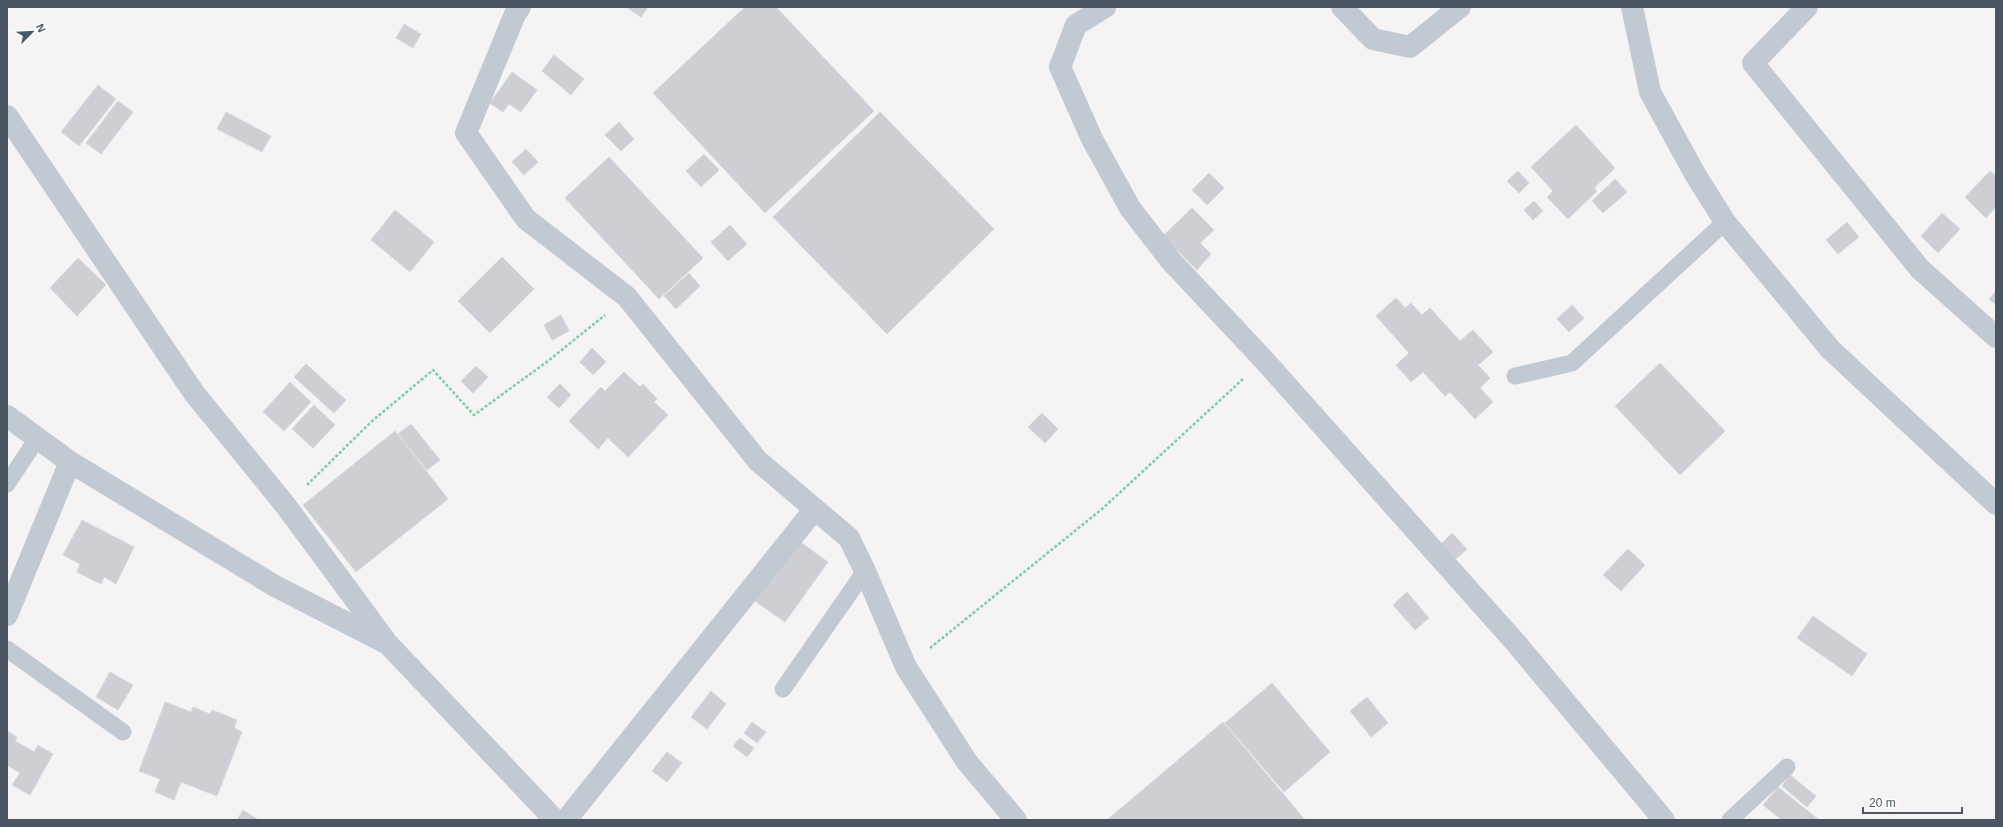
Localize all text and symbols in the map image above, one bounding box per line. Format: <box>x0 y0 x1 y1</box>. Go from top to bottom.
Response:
north arrow <box>12 12 52 52</box>
text: N <box>34 22 48 34</box>
scale bar <box>1863 789 1962 815</box>
text: 20 m <box>1869 796 1896 810</box>

